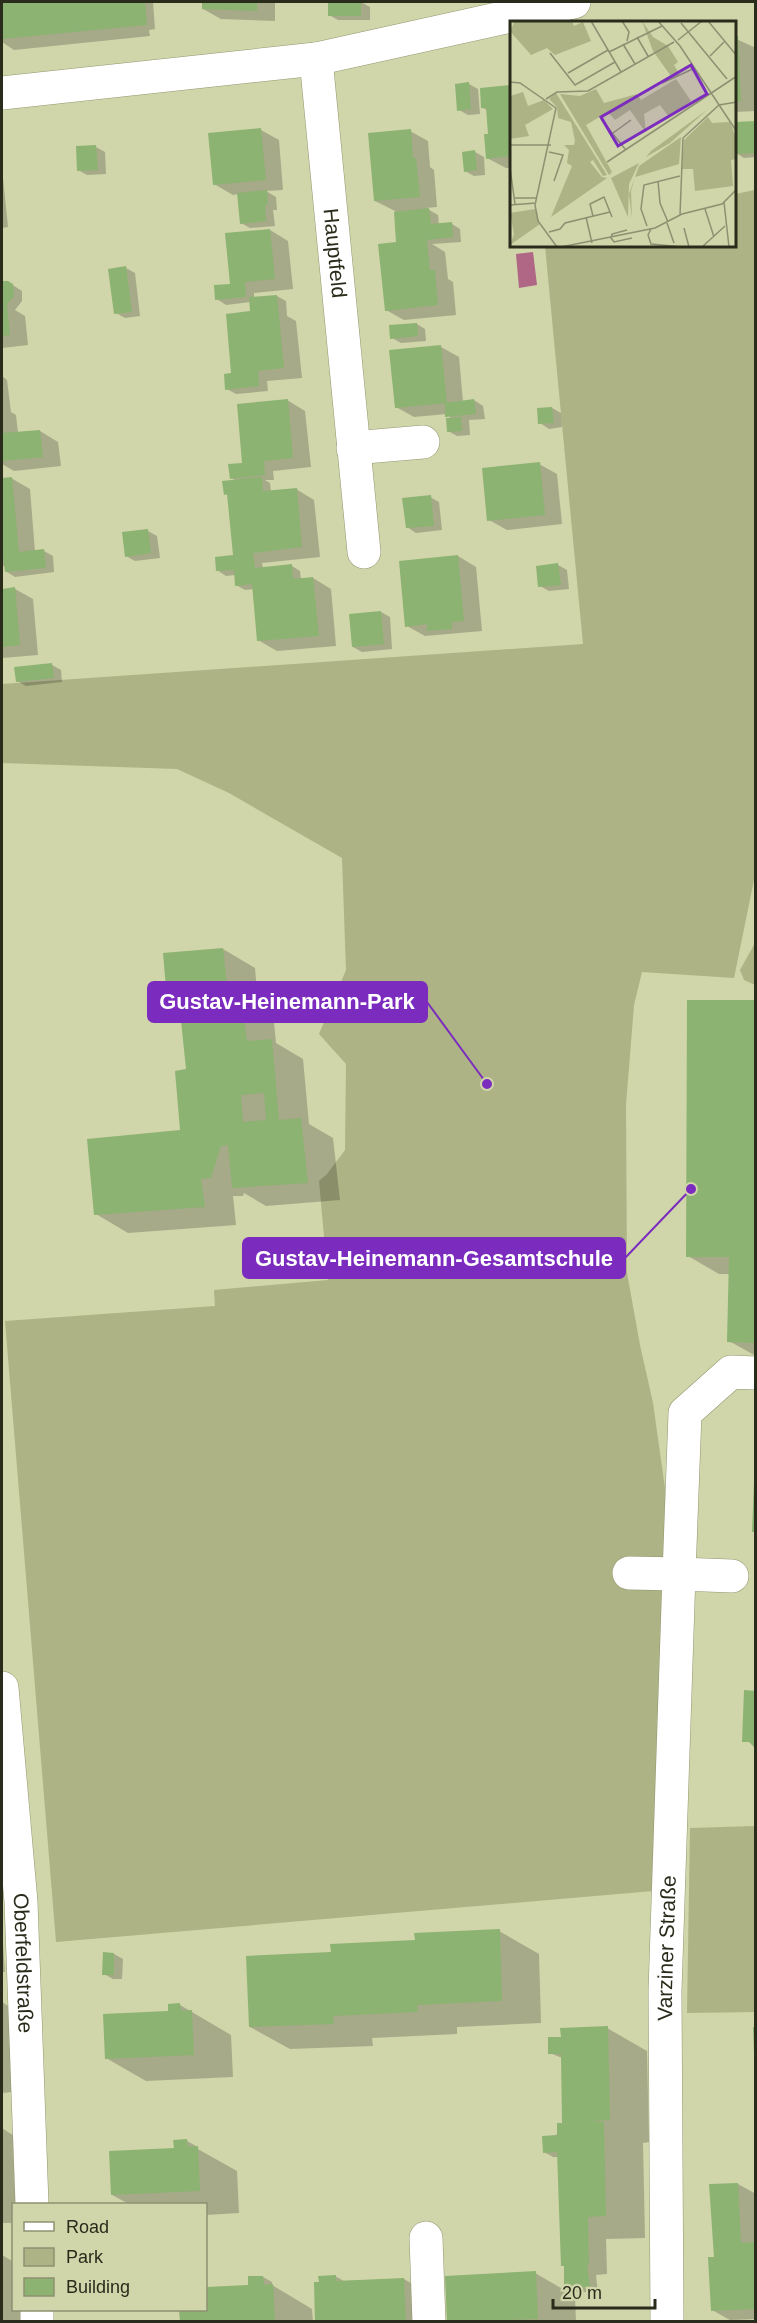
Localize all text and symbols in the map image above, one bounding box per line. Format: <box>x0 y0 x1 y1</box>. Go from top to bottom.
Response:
inset map <box>510 21 736 248</box>
street label: Hauptfeld <box>320 207 351 299</box>
callout: Gustav-Heinemann-Park <box>148 982 427 1022</box>
text: Gustav-Heinemann-Park <box>159 989 416 1014</box>
callout: Gustav-Heinemann-Gesamtschule <box>243 1238 625 1278</box>
text: Gustav-Heinemann-Gesamtschule <box>255 1246 613 1271</box>
street label: Varziner Straße <box>653 1875 680 2021</box>
street label: Oberfeldstraße <box>9 1892 38 2034</box>
legend <box>12 2203 207 2311</box>
text: Road <box>66 2217 109 2237</box>
text: Park <box>66 2247 104 2267</box>
scale bar <box>553 2272 655 2310</box>
text: Building <box>66 2277 130 2297</box>
text: 20 m <box>562 2283 602 2303</box>

